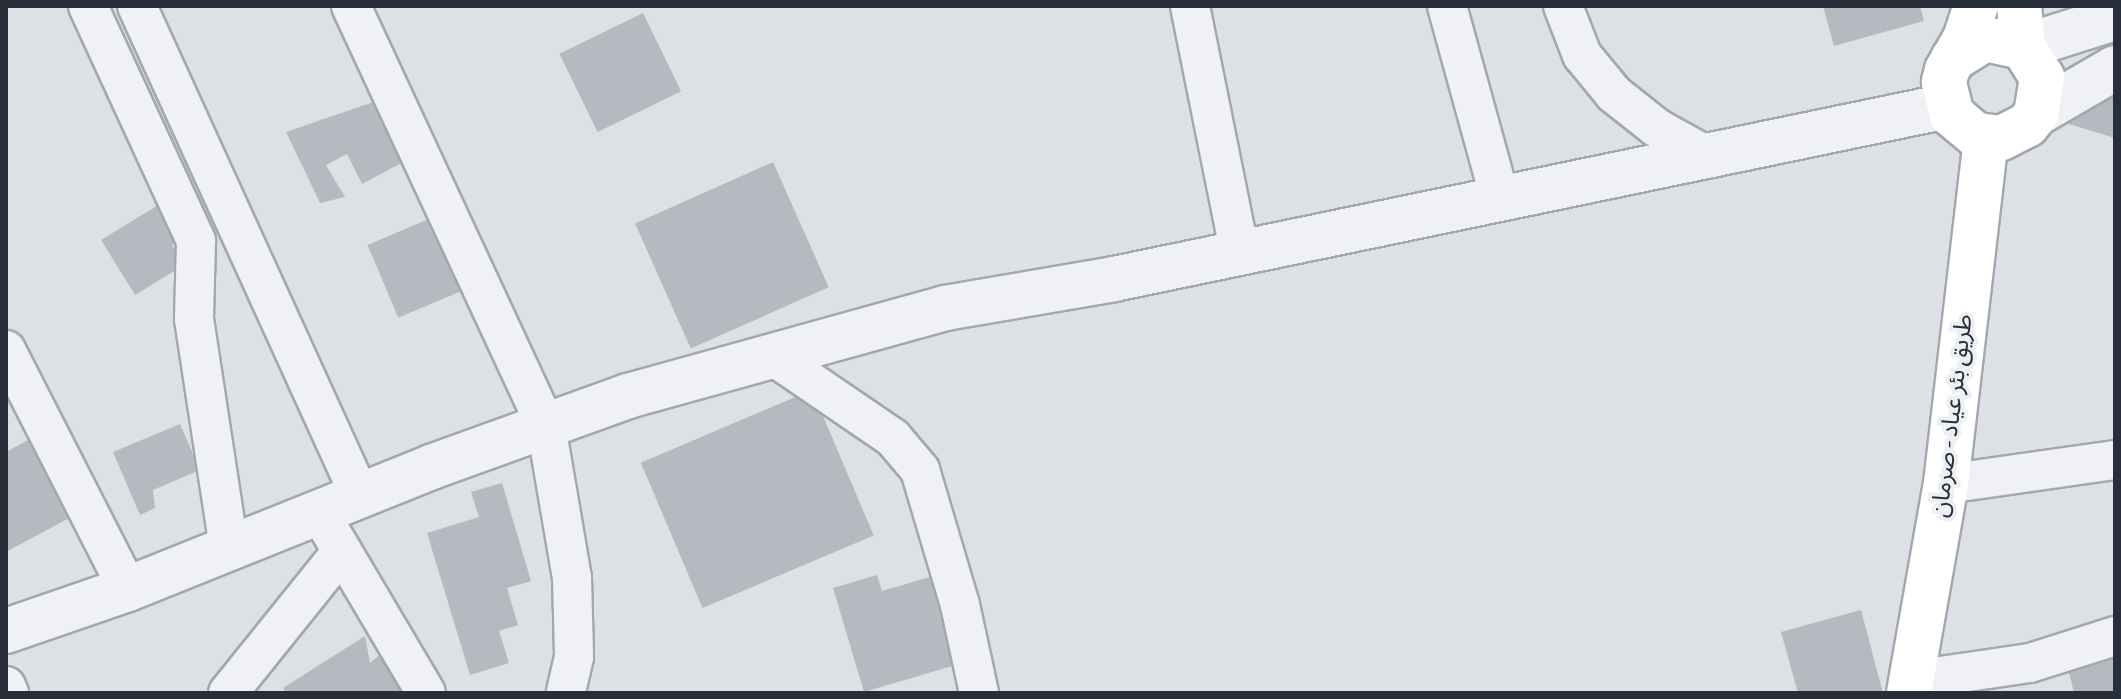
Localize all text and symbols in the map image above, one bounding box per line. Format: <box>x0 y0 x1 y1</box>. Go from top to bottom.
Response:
street label: طريق بئر عياد - صرمان <box>1926 313 1980 519</box>

